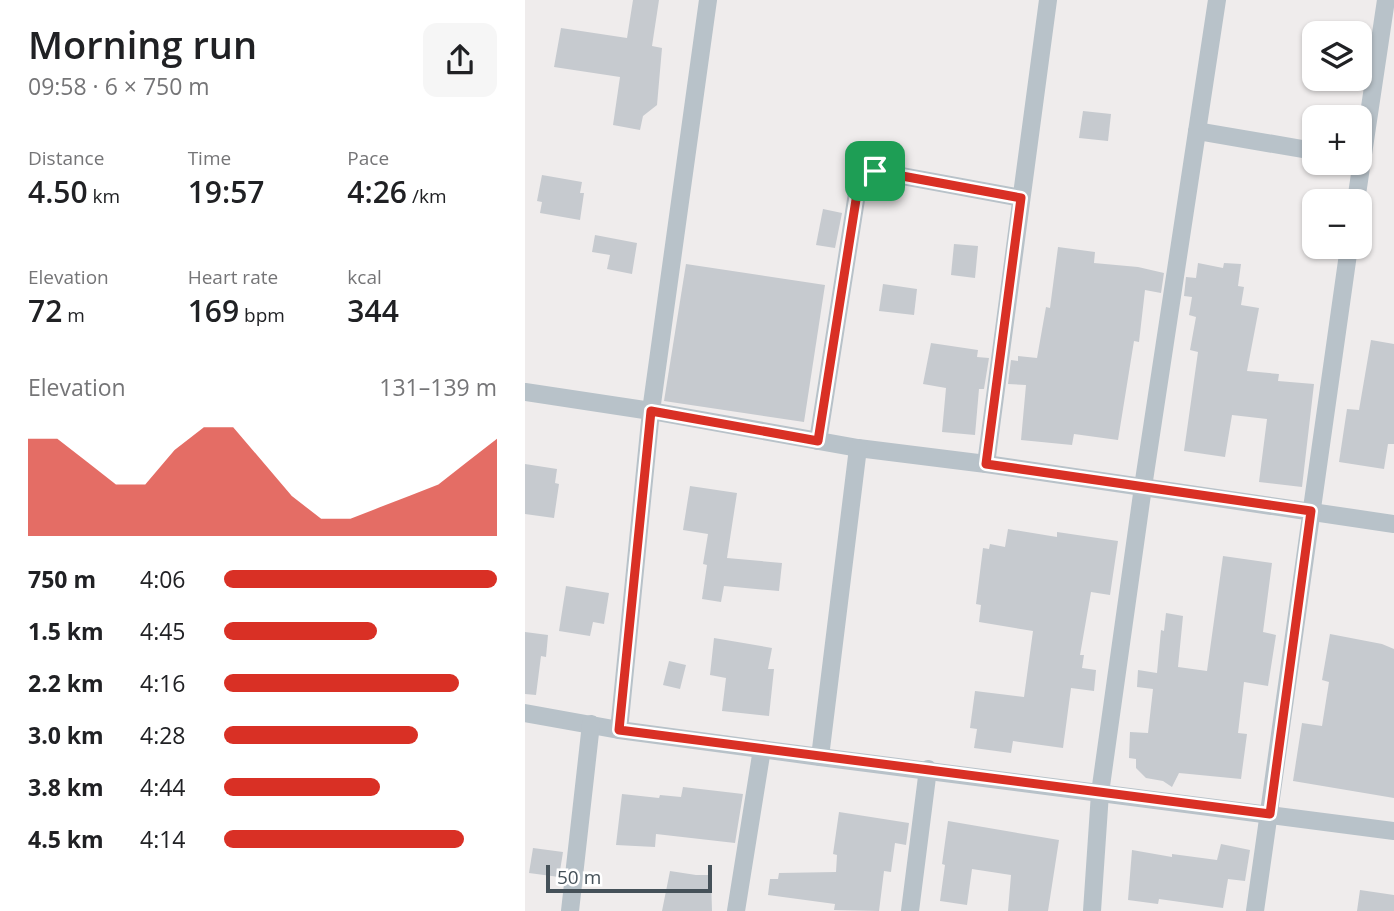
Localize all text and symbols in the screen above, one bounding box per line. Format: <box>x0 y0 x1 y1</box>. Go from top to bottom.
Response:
text: Morning run <box>28 18 257 70</box>
map controls <box>1302 21 1372 259</box>
button: layers <box>1302 21 1372 91</box>
button: share <box>423 23 497 97</box>
text: 09:58 · 6 × 750 m <box>28 70 210 102</box>
button: + <box>1302 105 1372 175</box>
pin <box>845 141 905 201</box>
text: Distance <box>28 145 104 171</box>
text: Time <box>188 145 231 171</box>
text: Pace <box>347 145 389 171</box>
icon: arrive <box>856 152 894 190</box>
text: 4.50 <box>28 171 88 212</box>
text: 19:57 <box>188 171 265 212</box>
text: 4:26 <box>347 171 407 212</box>
text: km <box>88 183 120 209</box>
text: /km <box>407 183 447 209</box>
button: − <box>1302 189 1372 259</box>
text: Elevation <box>28 264 109 290</box>
text: Heart rate <box>188 264 278 290</box>
text: kcal <box>347 264 382 290</box>
text: 72 <box>28 290 62 331</box>
text: 169 <box>188 290 239 331</box>
text: 344 <box>347 290 399 331</box>
text: m <box>62 302 85 328</box>
text: bpm <box>239 302 285 328</box>
text: Elevation <box>28 371 126 403</box>
text: 131–139 m <box>379 371 497 403</box>
text: 750 m <box>28 563 96 595</box>
text: 4:06 <box>140 563 186 595</box>
text: 1.5 km <box>28 615 104 647</box>
text: 4:45 <box>140 615 186 647</box>
text: 2.2 km <box>28 667 104 699</box>
text: 4:16 <box>140 667 186 699</box>
text: 3.0 km <box>28 719 104 751</box>
text: 4:28 <box>140 719 186 751</box>
text: 3.8 km <box>28 771 104 803</box>
text: 4:44 <box>140 771 186 803</box>
text: 4.5 km <box>28 823 104 855</box>
text: 4:14 <box>140 823 186 855</box>
scale bar <box>546 862 712 894</box>
text: 50 m <box>557 864 601 890</box>

